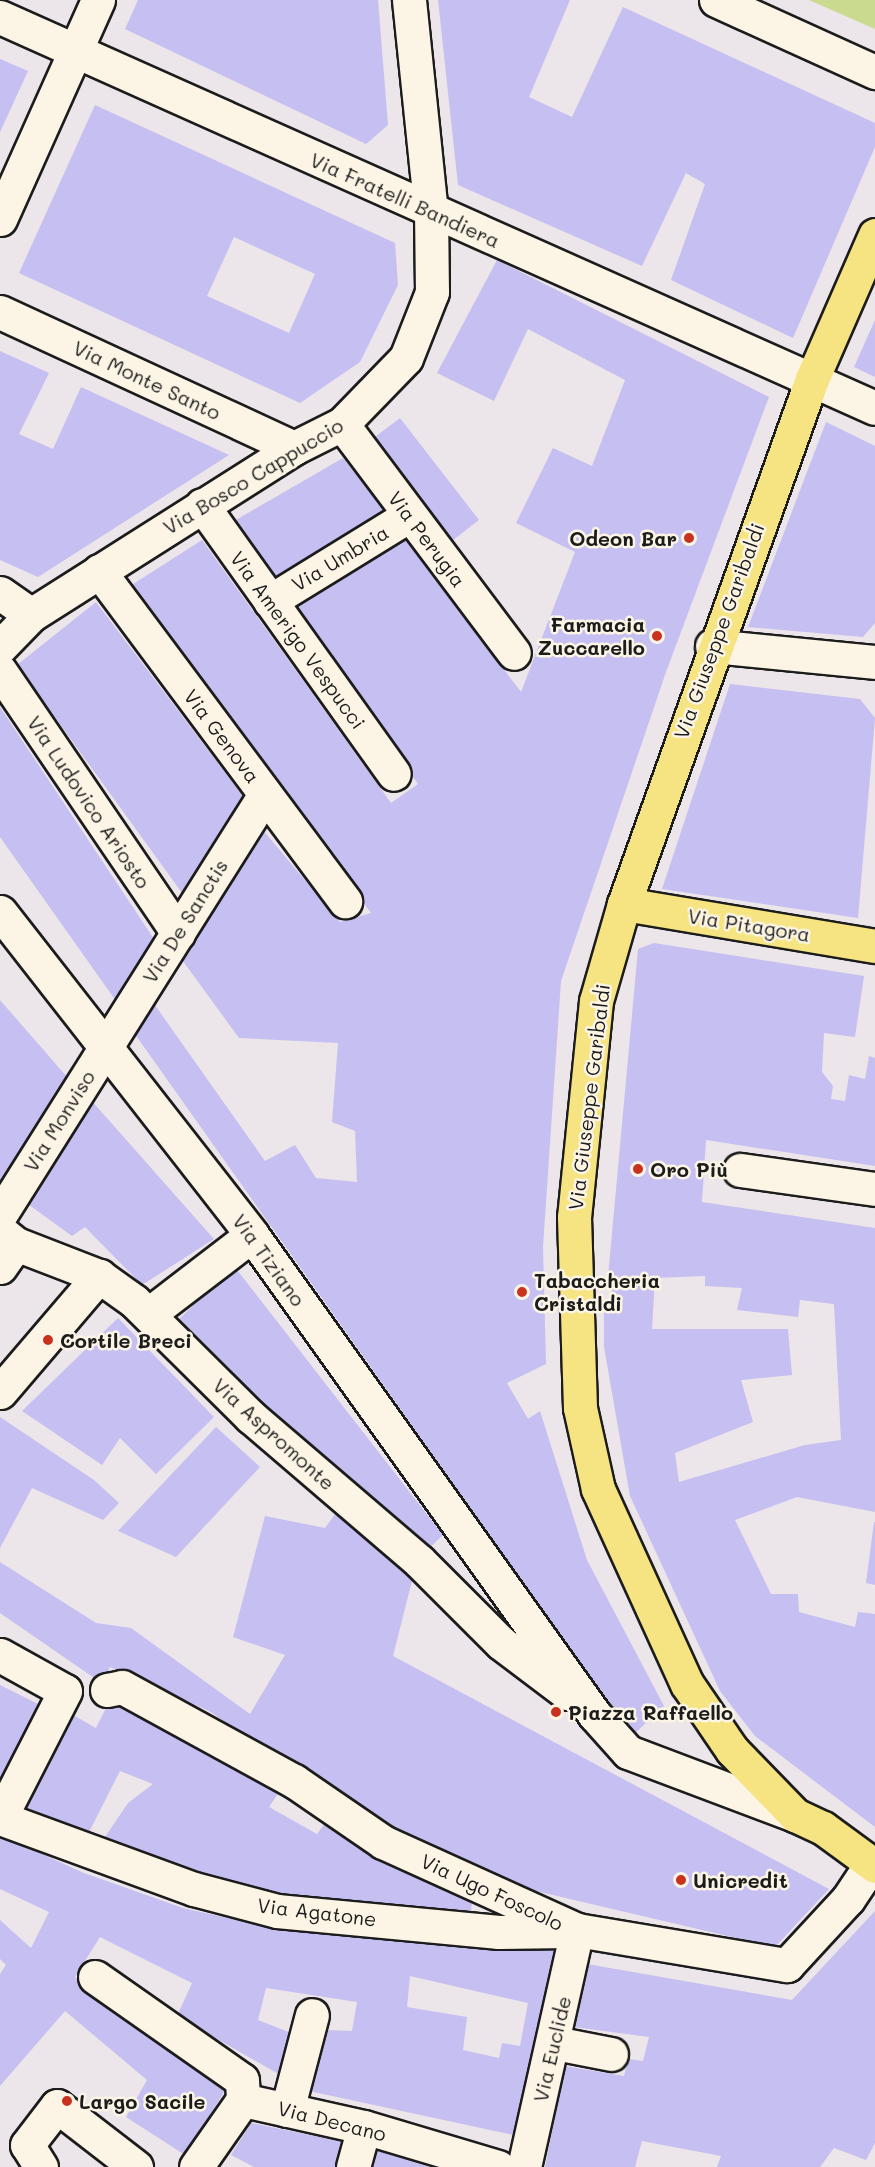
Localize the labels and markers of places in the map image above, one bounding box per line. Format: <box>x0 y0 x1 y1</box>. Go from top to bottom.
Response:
place label: Odeon Bar <box>569 526 677 550</box>
marker: Odeon Bar <box>682 531 696 545</box>
place label: Farmacia Zuccarello <box>538 612 645 659</box>
marker: Farmacia Zuccarello <box>650 629 664 643</box>
place label: Oro Più <box>650 1157 728 1181</box>
marker: Oro Più <box>631 1162 645 1176</box>
place label: Tabaccheria Cristaldi <box>534 1268 660 1315</box>
marker: Tabaccheria Cristaldi <box>515 1285 529 1299</box>
place label: Cortile Breci <box>60 1328 192 1352</box>
marker: Cortile Breci <box>41 1333 55 1347</box>
place label: Piazza Raffaello <box>568 1700 733 1724</box>
marker: Piazza Raffaello <box>549 1705 563 1719</box>
place label: Unicredit <box>693 1868 788 1892</box>
marker: Unicredit <box>674 1873 688 1887</box>
place label: Largo Sacile <box>79 2089 205 2113</box>
marker: Largo Sacile <box>60 2094 74 2108</box>

